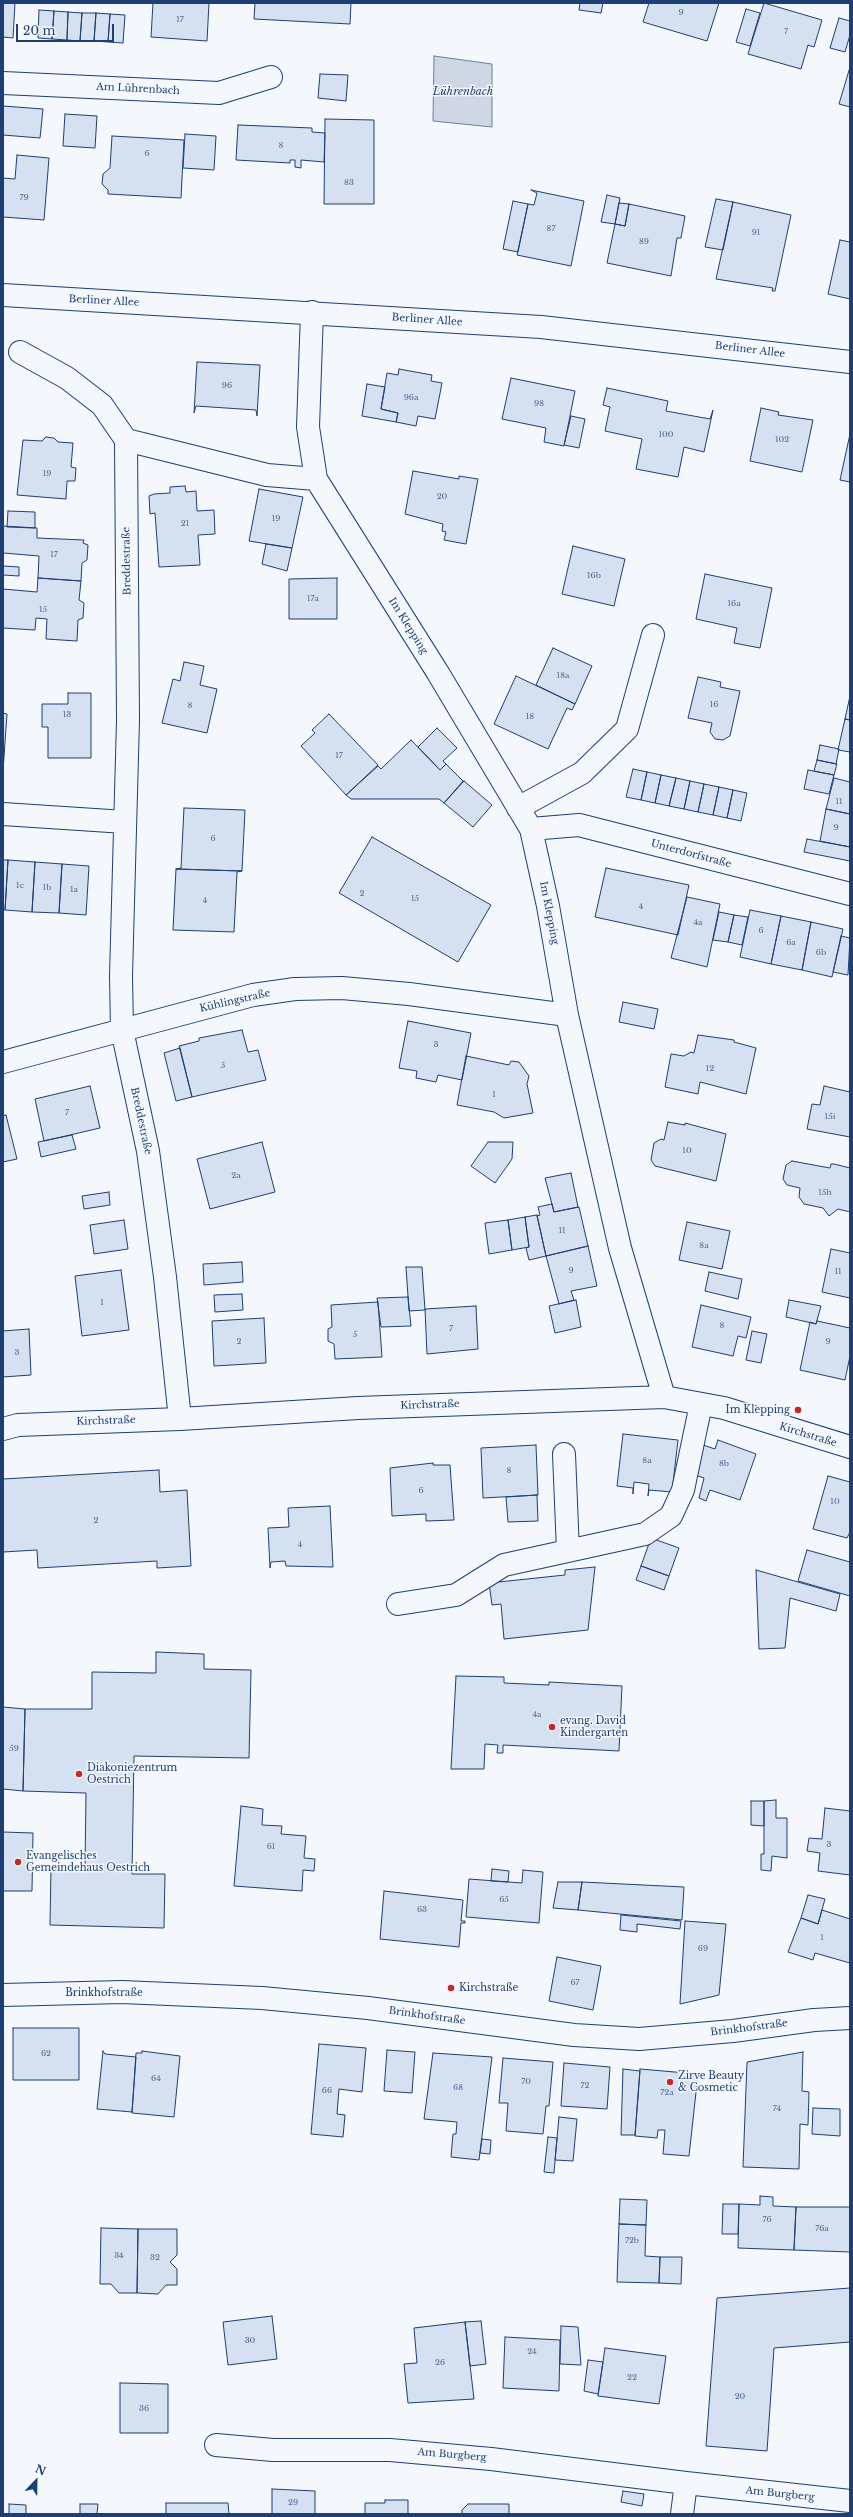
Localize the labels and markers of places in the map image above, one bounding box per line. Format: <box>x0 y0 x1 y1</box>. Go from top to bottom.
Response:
place label: Im Klepping <box>726 1404 790 1416</box>
marker: Im Klepping <box>793 1405 803 1415</box>
place label: evang. David Kindergarten <box>560 1715 628 1738</box>
marker: evang. David Kindergarten <box>547 1722 557 1732</box>
place label: Diakoniezentrum Oestrich <box>87 1762 177 1786</box>
marker: Diakoniezentrum Oestrich <box>74 1769 84 1779</box>
place label: Evangelisches Gemeindehaus Oestrich <box>26 1850 150 1874</box>
marker: Evangelisches Gemeindehaus Oestrich <box>13 1857 23 1867</box>
place label: Kirchstraße <box>459 1982 518 1994</box>
marker: Kirchstraße <box>446 1983 456 1993</box>
place label: Zirve Beauty & Cosmetic <box>678 2070 744 2094</box>
marker: Zirve Beauty & Cosmetic <box>665 2077 675 2087</box>

